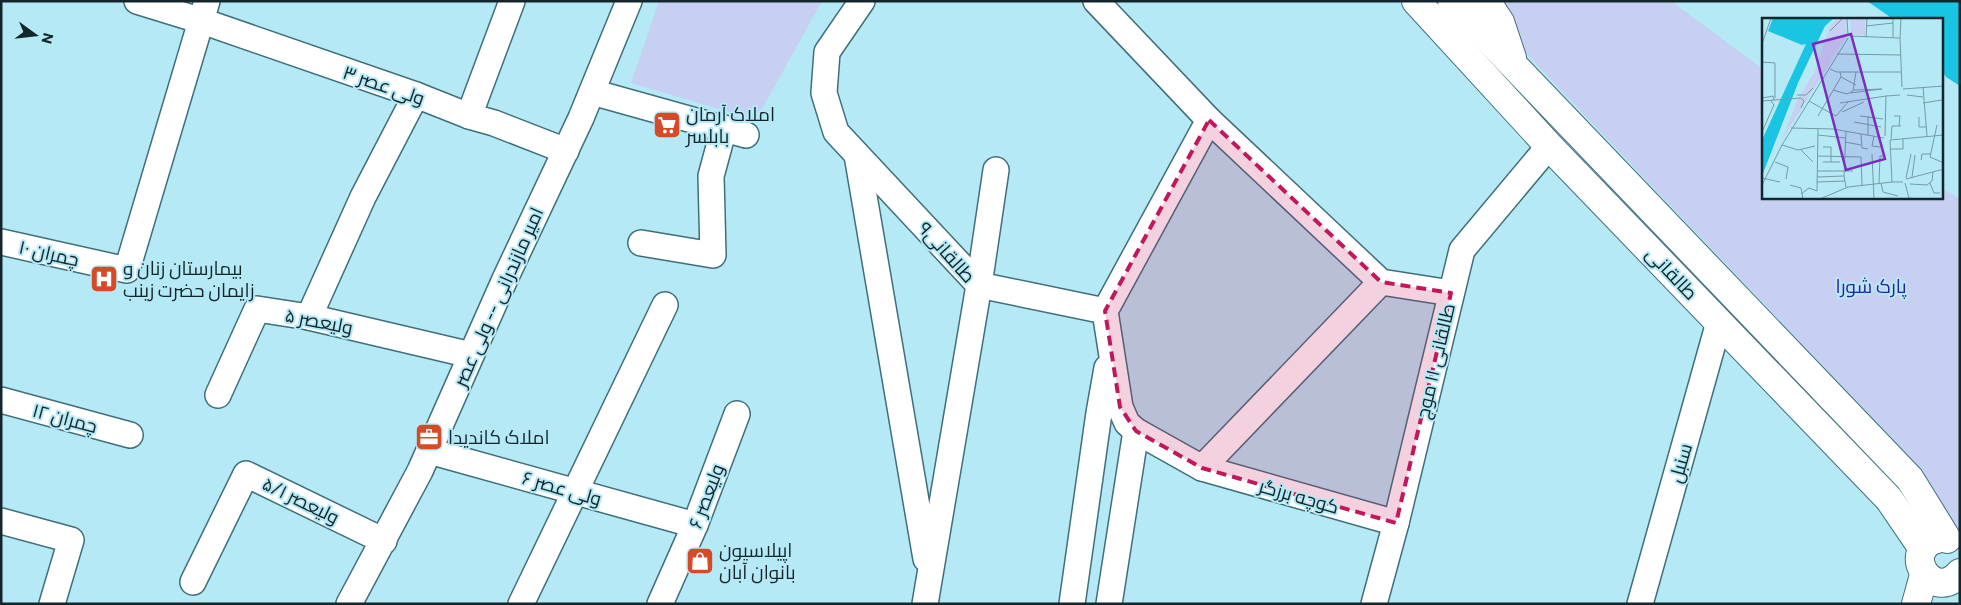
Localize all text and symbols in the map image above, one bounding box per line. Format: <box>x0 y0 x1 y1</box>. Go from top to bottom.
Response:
north arrow <box>10 10 60 60</box>
inset map <box>1762 18 1944 199</box>
text: N <box>38 31 58 46</box>
street label: ولی عصر ۳ <box>340 60 428 110</box>
place label: املاک آرمان بابلسر <box>685 102 775 148</box>
supermarket icon: املاک آرمان بابلسر <box>652 110 682 140</box>
street label: امیر مازندرانی -- ولی عصر <box>447 203 548 391</box>
street label: طالقانی۹ <box>913 216 981 288</box>
street label: چمران ۱۰ <box>16 234 81 273</box>
street label: طالقانی <box>1641 241 1703 305</box>
place label: بیمارستان زنان و زایمان حضرت زینب <box>123 256 255 302</box>
hospital icon: بیمارستان زنان و زایمان حضرت زینب <box>89 264 119 294</box>
park label: پارک شورا <box>1835 274 1907 299</box>
street label: طالقانی ۱۱ موج <box>1410 301 1462 422</box>
street label: ولیعصر ۵ <box>283 303 355 339</box>
street label: چمران ۱۲ <box>30 398 100 439</box>
office icon: املاک کاندیدا <box>414 422 444 452</box>
place label: املاک کاندیدا <box>448 425 550 448</box>
street label: سنبل <box>1663 440 1697 486</box>
street label: ولیعصر ۶ <box>683 460 729 532</box>
street label: ولی عصر ۶ <box>520 465 604 511</box>
street label: ولیعصر ۵/۱ <box>259 471 343 529</box>
street label: کوچه برزگر <box>1255 473 1342 520</box>
place label: اپیلاسیون بانوان آبان <box>719 538 796 584</box>
shop icon: اپیلاسیون بانوان آبان <box>685 546 715 576</box>

